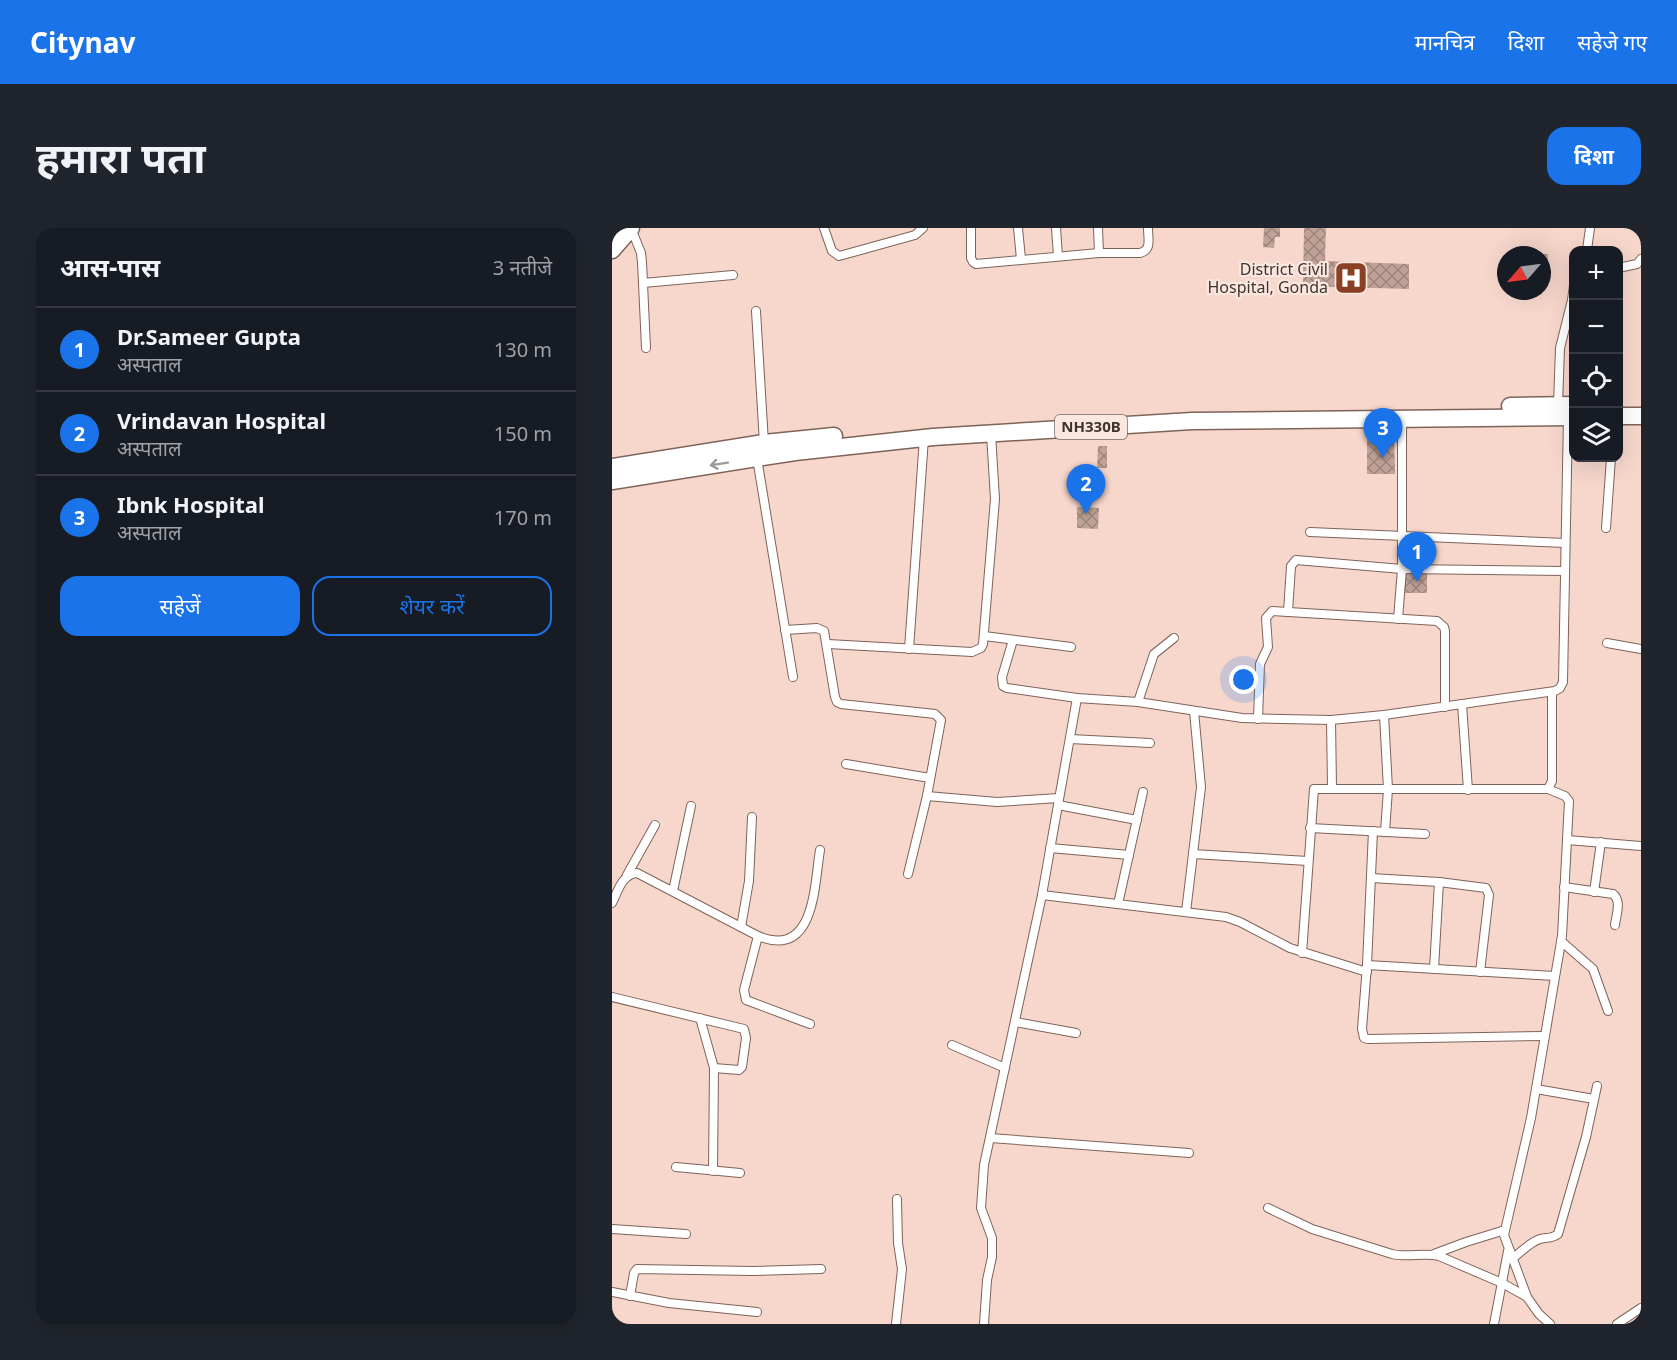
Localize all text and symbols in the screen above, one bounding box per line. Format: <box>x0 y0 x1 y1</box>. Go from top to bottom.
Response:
text: Citynav <box>30 23 135 61</box>
text: मानचित्र <box>1415 28 1475 56</box>
text: दिशा <box>1508 28 1544 56</box>
text: सहेजे गए <box>1577 28 1647 56</box>
button: दिशा <box>1547 127 1641 185</box>
text: हमारा पता <box>36 128 206 185</box>
north arrow <box>1497 246 1551 300</box>
map controls <box>1569 246 1623 462</box>
button: + <box>1569 246 1623 300</box>
text: आस-पास <box>60 249 160 285</box>
text: 3 नतीजे <box>493 254 552 281</box>
place label: District Civil Hospital, Gonda <box>1207 258 1328 298</box>
hospital icon: District Civil Hospital, Gonda <box>1333 260 1369 296</box>
button: − <box>1569 300 1623 354</box>
text: Dr.Sameer Gupta <box>117 321 301 351</box>
text: 1 <box>74 336 85 363</box>
text: 130 m <box>494 336 552 363</box>
text: अस्पताल <box>117 351 182 378</box>
button: locate <box>1569 354 1623 408</box>
text: Vrindavan Hospital <box>117 405 326 435</box>
pin: 3 <box>1364 408 1402 458</box>
button: layers <box>1569 408 1623 462</box>
road number: NH330B <box>1055 415 1127 439</box>
text: 2 <box>74 420 85 447</box>
text: 150 m <box>494 420 552 447</box>
text: अस्पताल <box>117 435 182 462</box>
one-way arrow <box>710 458 730 469</box>
pin: 2 <box>1066 464 1106 514</box>
text: Ibnk Hospital <box>117 489 265 519</box>
text: 3 <box>74 504 85 531</box>
text: 170 m <box>494 504 552 531</box>
text: अस्पताल <box>117 519 182 546</box>
pin: 1 <box>1398 532 1436 582</box>
button: सहेजें <box>60 576 300 636</box>
button: शेयर करें <box>312 576 552 636</box>
your location <box>1229 665 1258 694</box>

